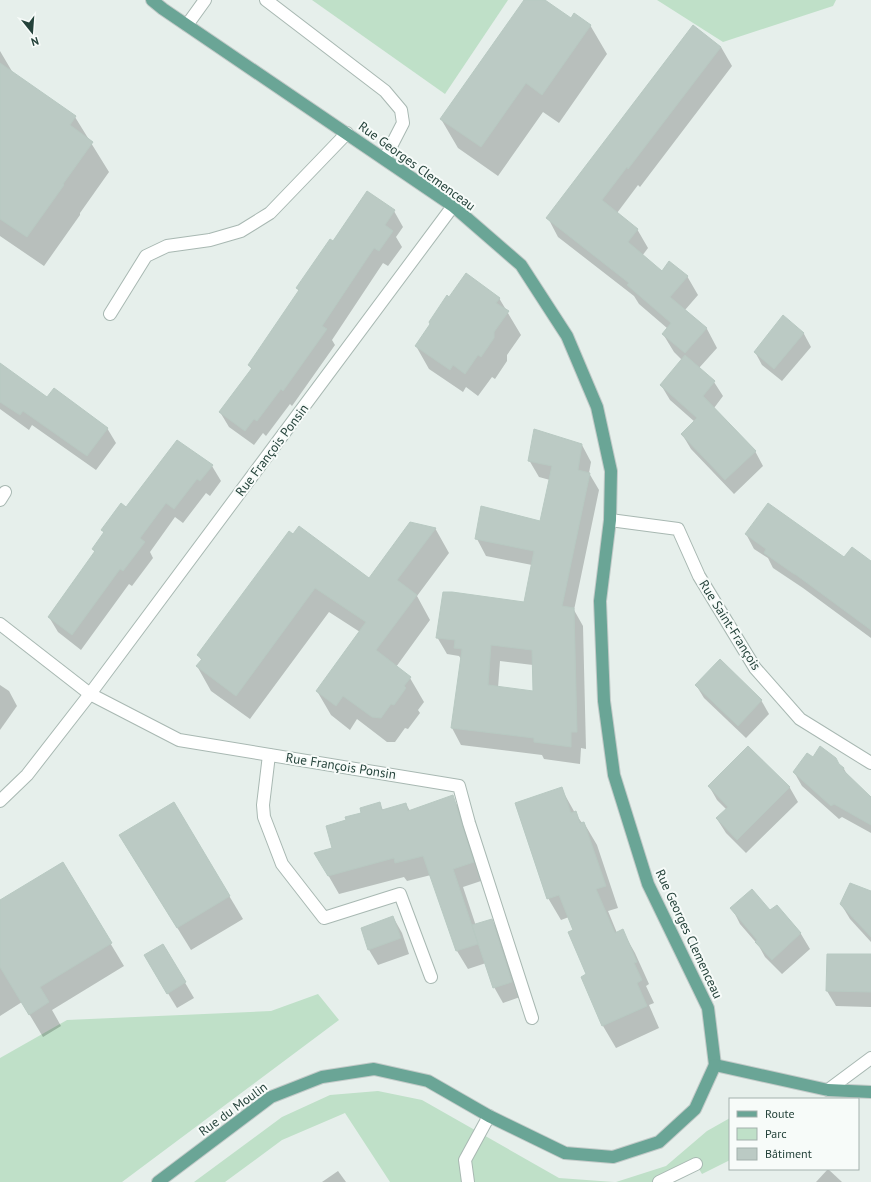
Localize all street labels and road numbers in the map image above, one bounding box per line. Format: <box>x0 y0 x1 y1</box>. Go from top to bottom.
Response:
street label: Rue Georges Clemenceau <box>355 118 479 214</box>
street label: Rue François Ponsin <box>232 400 312 500</box>
street label: Rue Saint-François <box>695 577 765 673</box>
street label: Rue François Ponsin <box>285 749 397 783</box>
street label: Rue Georges Clemenceau <box>652 867 726 1001</box>
street label: Rue du Moulin <box>195 1078 271 1140</box>

